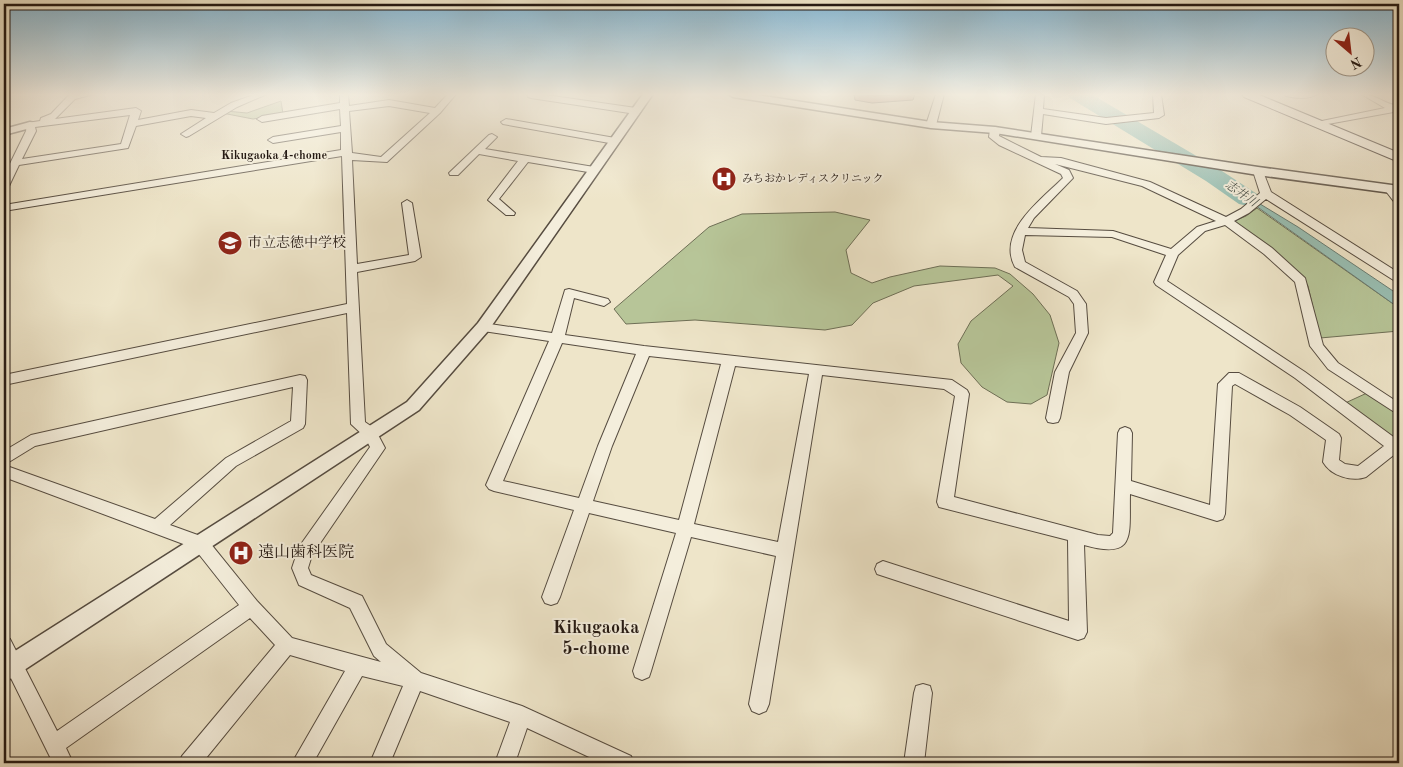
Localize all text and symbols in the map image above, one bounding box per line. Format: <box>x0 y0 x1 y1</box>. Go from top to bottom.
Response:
north arrow <box>1326 28 1376 78</box>
text: N <box>1347 54 1364 71</box>
district label: Kikugaoka 4-chome <box>221 150 327 162</box>
hospital icon: みちおかレディスクリニック <box>711 166 737 192</box>
place label: みちおかレディスクリニック <box>742 173 883 185</box>
water label: 志井川 <box>1223 177 1262 210</box>
school or university icon: 市立志徳中学校 <box>217 230 243 256</box>
place label: 市立志徳中学校 <box>248 235 346 250</box>
hospital icon: 遠山歯科医院 <box>228 540 254 566</box>
place label: 遠山歯科医院 <box>258 543 354 561</box>
district label: Kikugaoka 5-chome <box>553 619 639 658</box>

